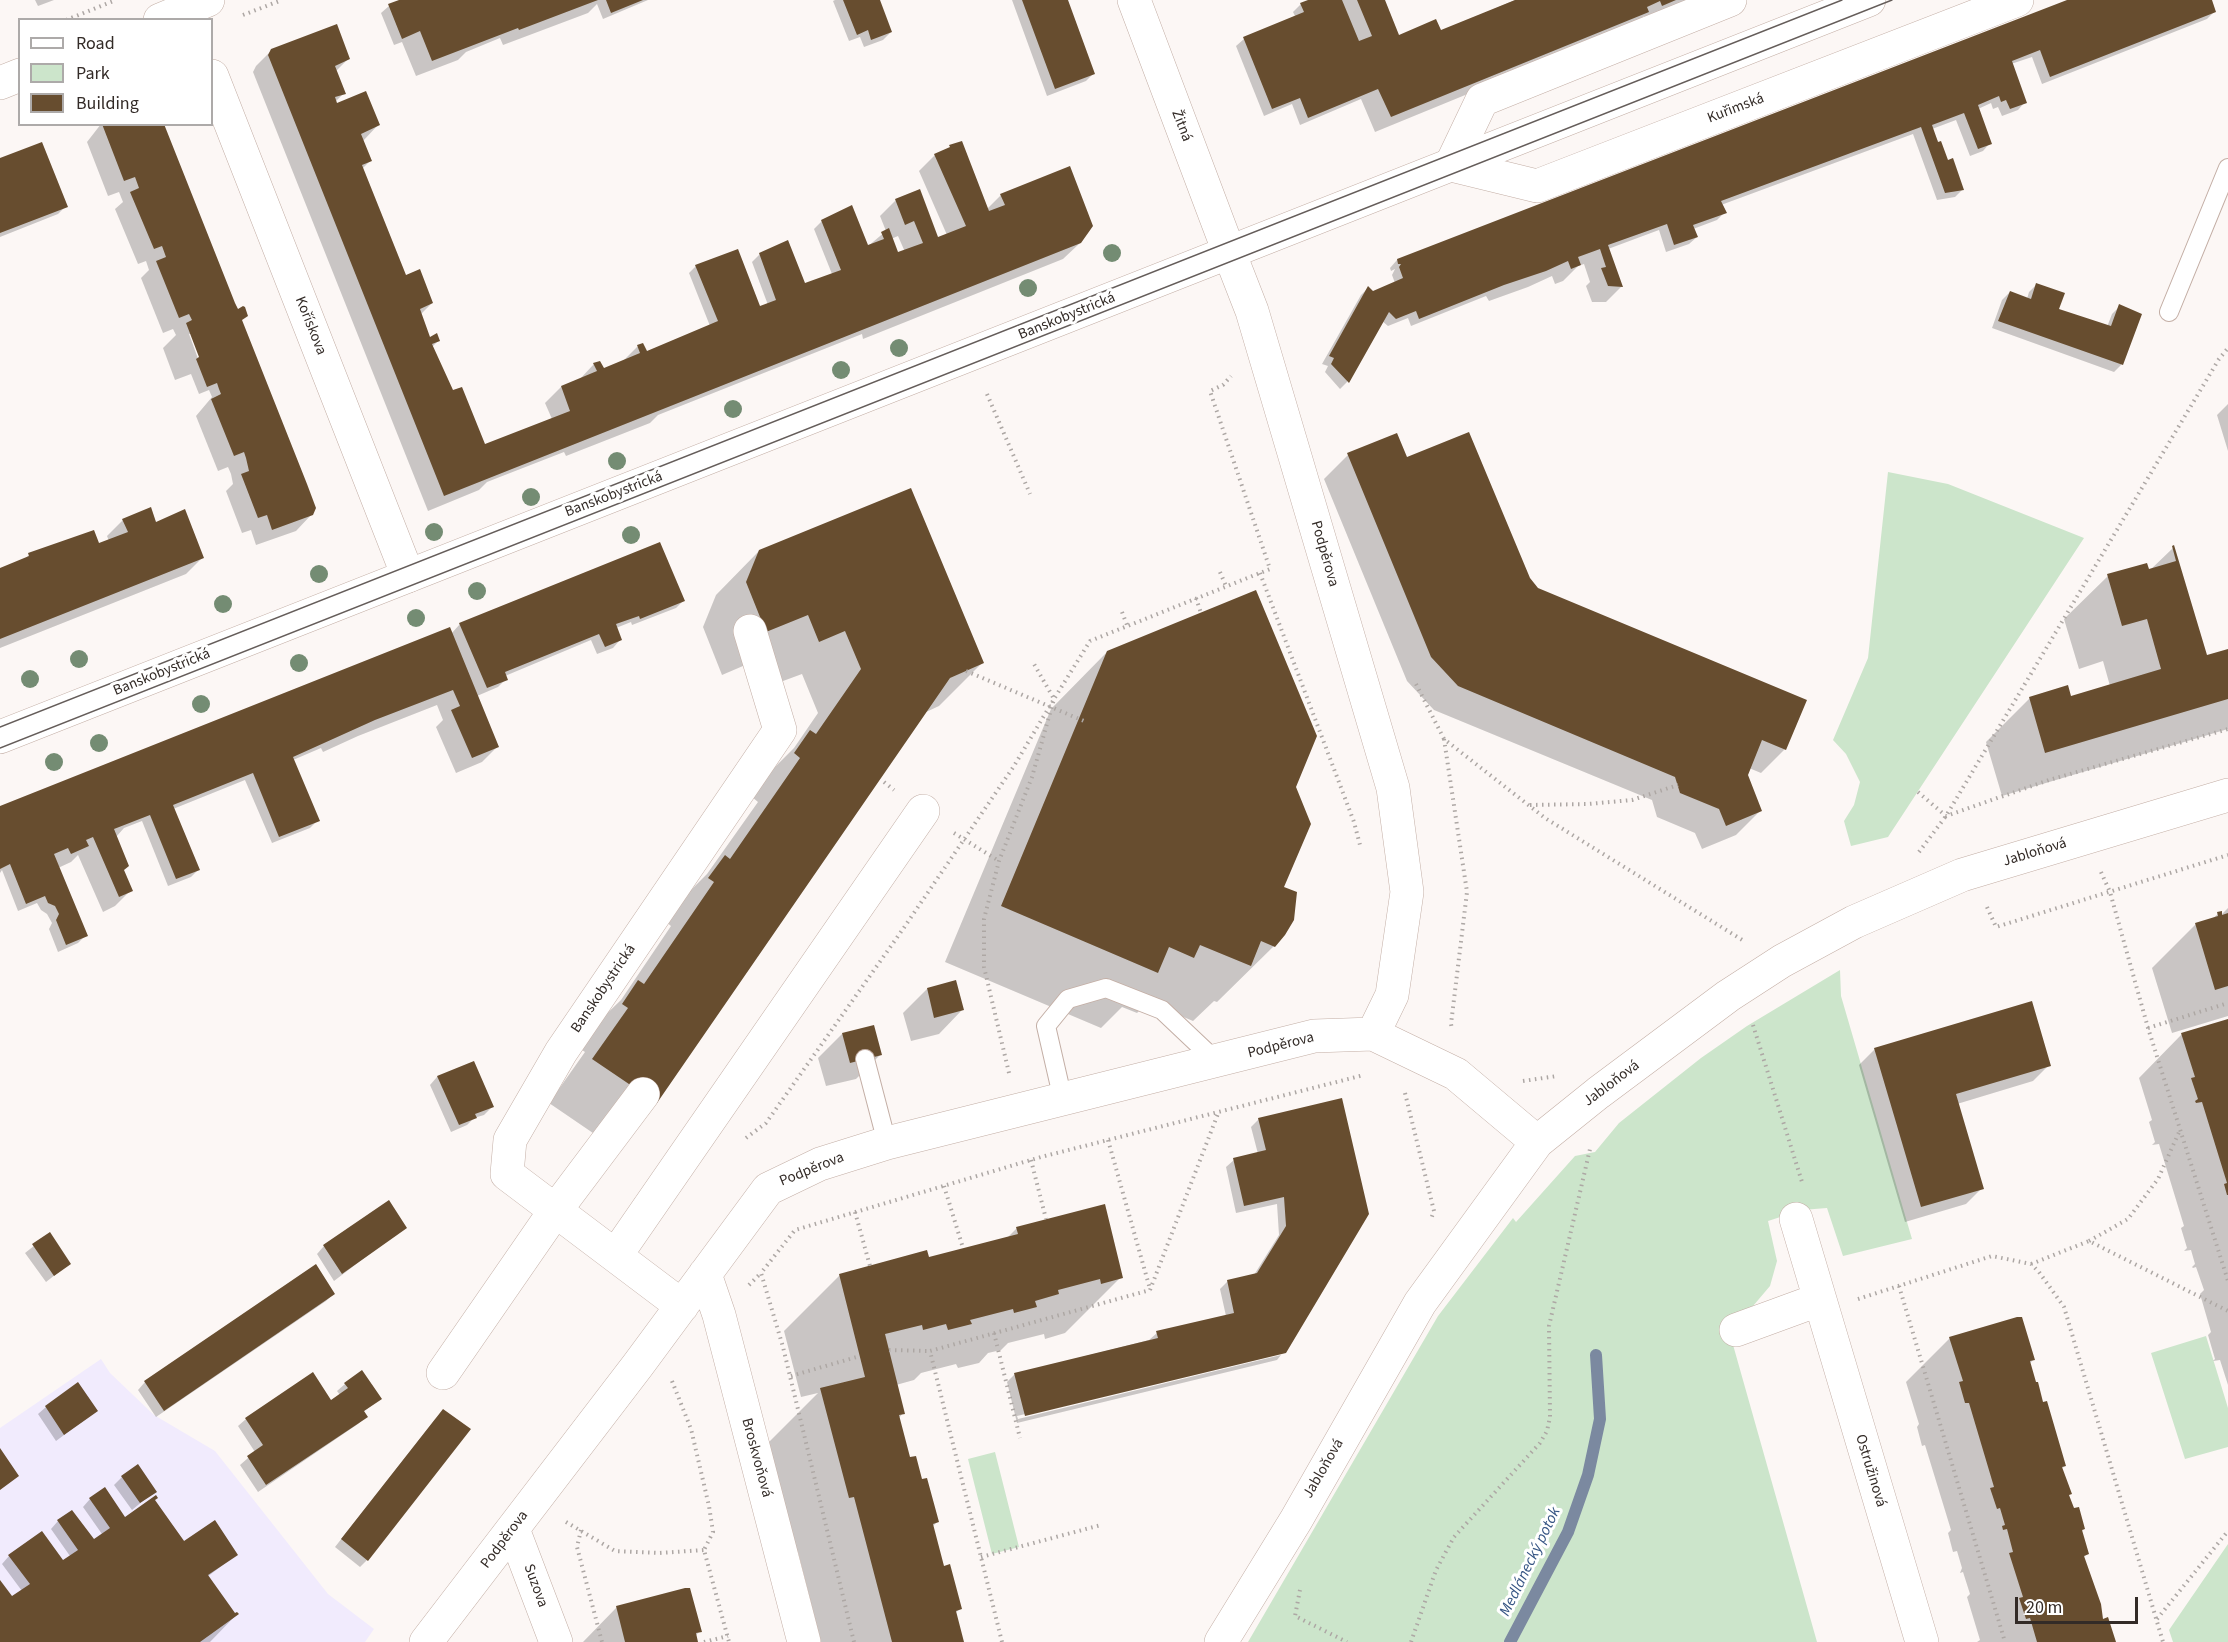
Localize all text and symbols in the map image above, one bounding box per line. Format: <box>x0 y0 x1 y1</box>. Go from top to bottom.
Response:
legend <box>18 18 213 126</box>
text: Road <box>76 31 115 56</box>
text: Park <box>76 61 110 86</box>
street label: Kuřimská <box>1705 90 1767 128</box>
text: Building <box>76 91 139 116</box>
street label: Žitná <box>1167 108 1195 144</box>
street label: Banskobystrická <box>1016 289 1118 345</box>
street label: Kořískova <box>290 294 330 358</box>
street label: Banskobystrická <box>563 468 665 522</box>
street label: Podpěrova <box>1306 519 1342 589</box>
street label: Banskobystrická <box>111 645 213 701</box>
street label: Jabloňová <box>2001 835 2069 871</box>
street label: Banskobystrická <box>568 941 640 1037</box>
street label: Podpěrova <box>1246 1029 1316 1063</box>
street label: Jabloňová <box>1580 1057 1644 1111</box>
street label: Podpěrova <box>777 1149 847 1191</box>
street label: Broskvoňová <box>737 1416 775 1500</box>
street label: Ostružinová <box>1850 1433 1890 1509</box>
street label: Jabloňová <box>1300 1436 1348 1502</box>
water label: Medlánecký potok <box>1496 1504 1566 1620</box>
street label: Podpěrova <box>477 1508 533 1572</box>
street label: Suzova <box>519 1562 551 1610</box>
scale bar <box>2018 1585 2141 1623</box>
text: 20 m <box>2026 1595 2062 1620</box>

